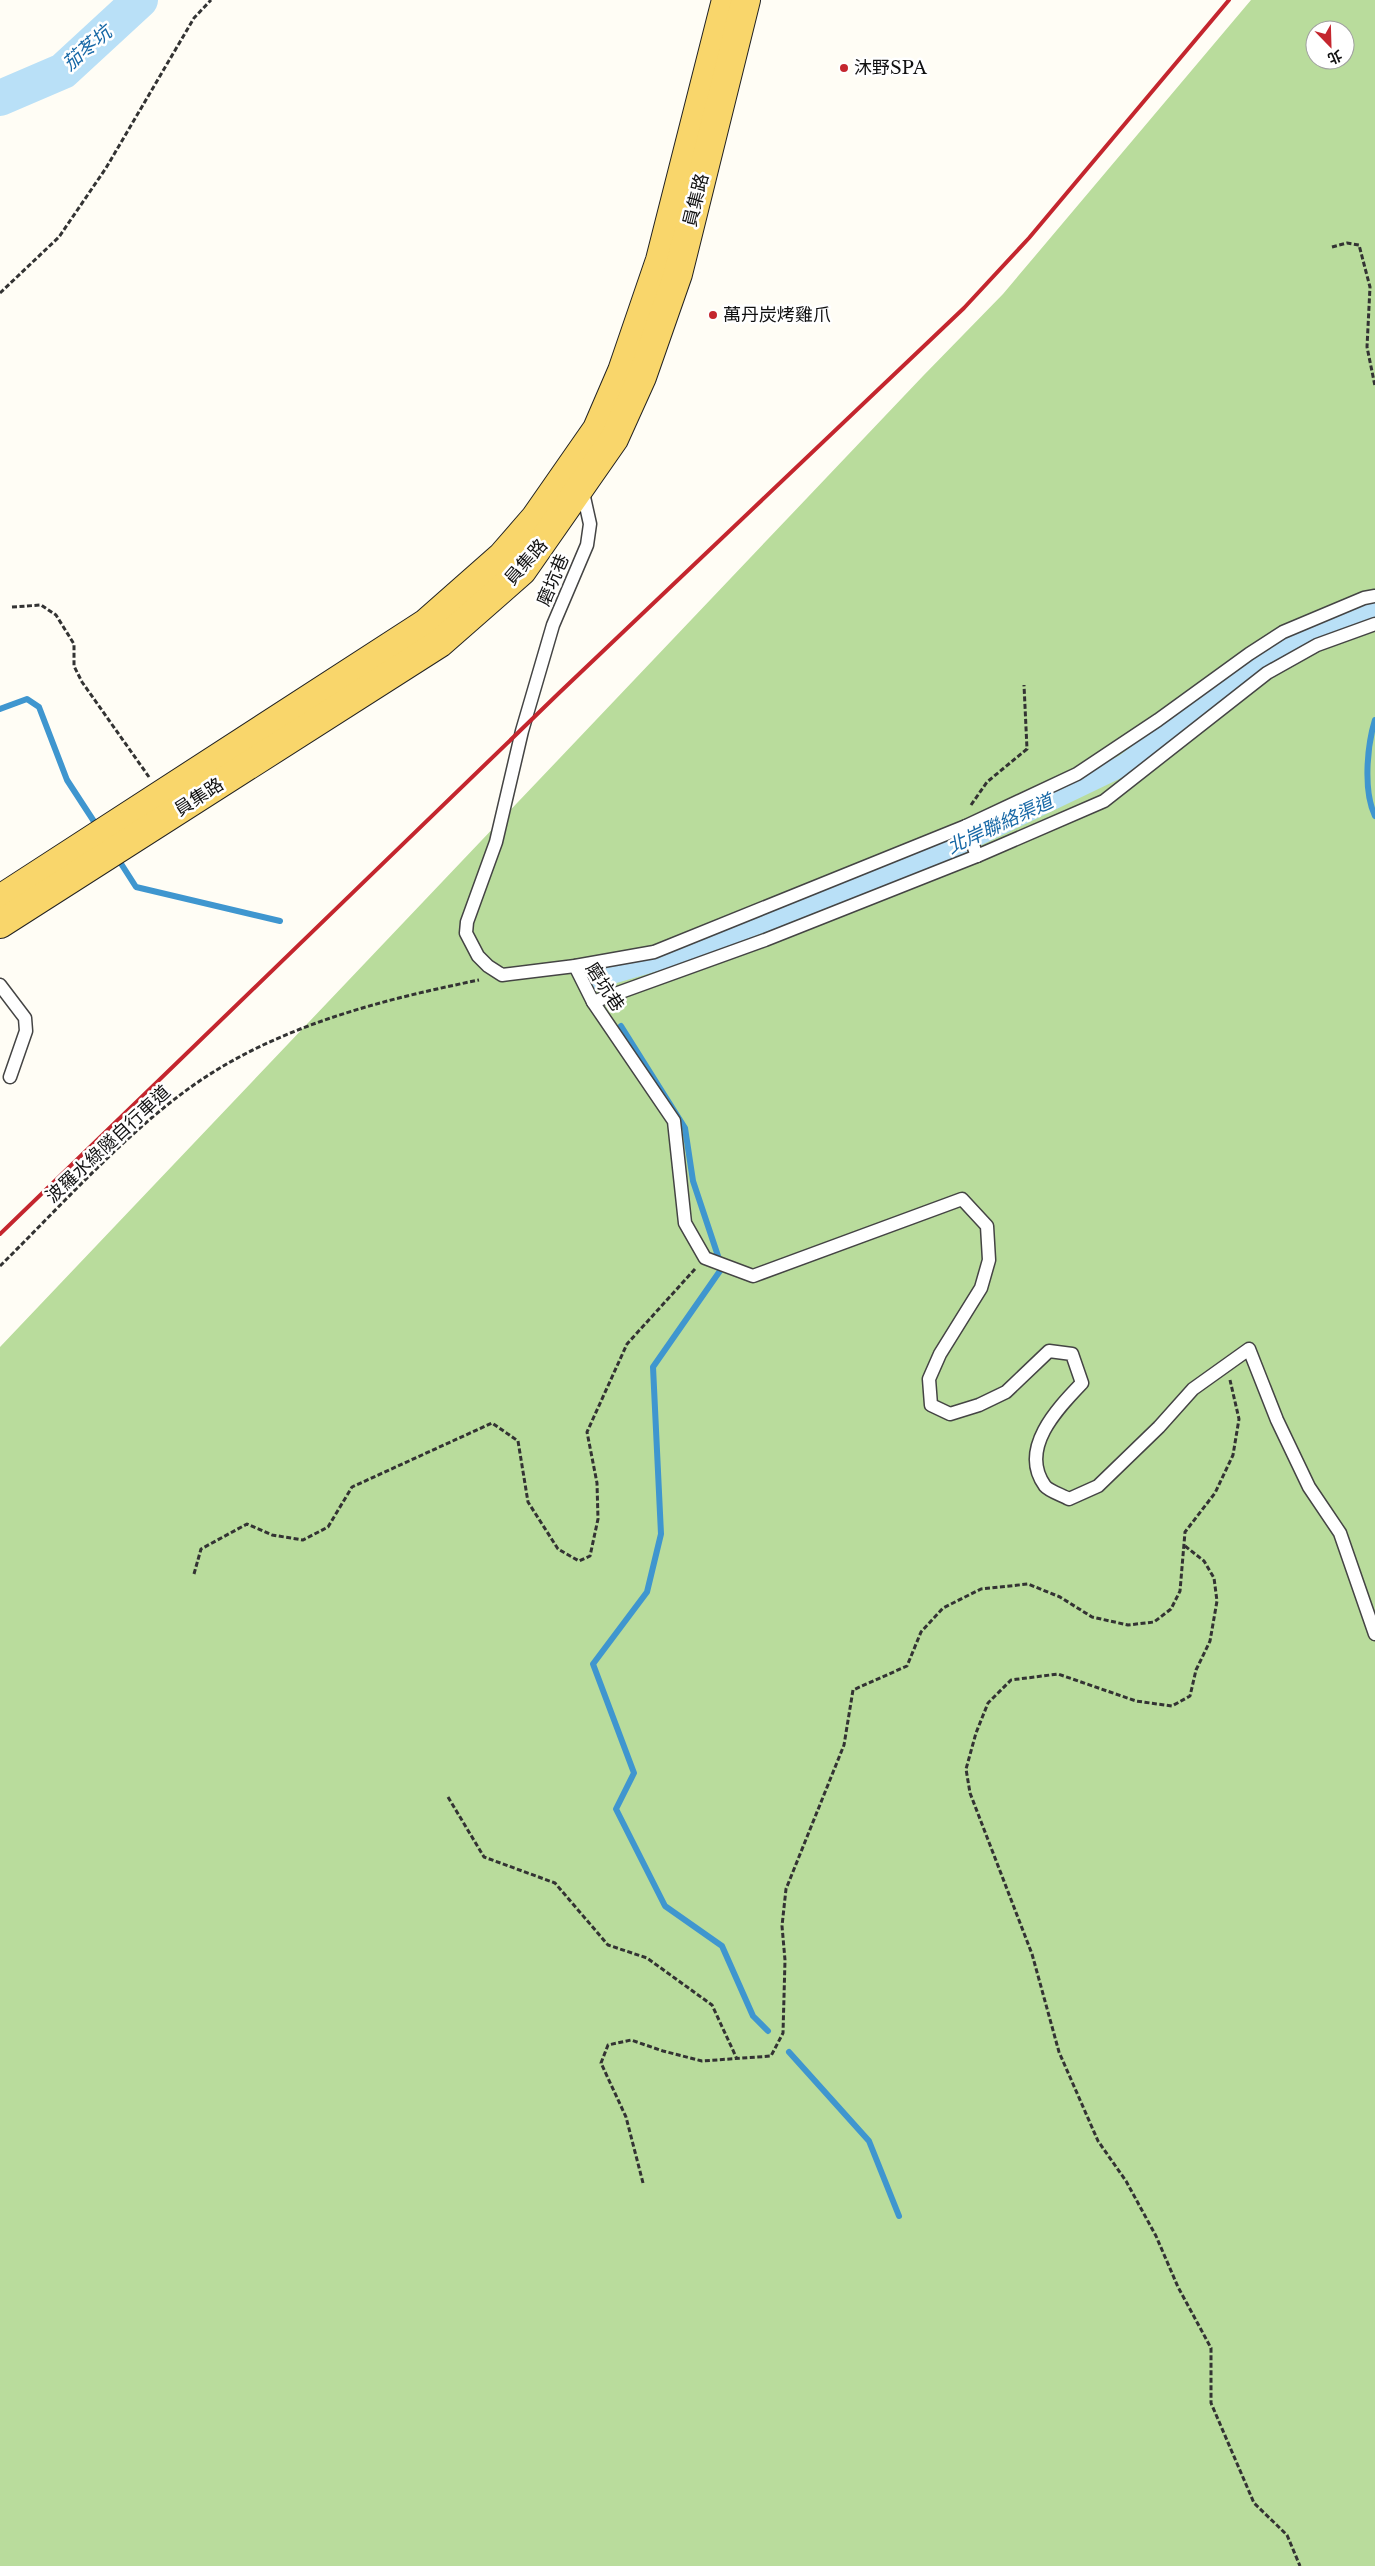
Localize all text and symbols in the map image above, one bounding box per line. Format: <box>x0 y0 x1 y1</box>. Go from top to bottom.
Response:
water label: 茄苳坑 <box>58 19 118 75</box>
north arrow <box>1305 20 1355 70</box>
text: 北 <box>1325 46 1345 68</box>
place label: 沐野SPA <box>854 57 928 79</box>
marker: 沐野SPA <box>838 62 850 74</box>
street label: 員集路 <box>679 171 713 229</box>
place label: 萬丹炭烤雞爪 <box>723 304 831 326</box>
marker: 萬丹炭烤雞爪 <box>707 309 719 321</box>
street label: 員集路 <box>500 534 552 590</box>
street label: 磨坑巷 <box>532 551 574 609</box>
street label: 員集路 <box>170 773 228 821</box>
water label: 北岸聯絡渠道 <box>943 788 1059 859</box>
street label: 磨坑巷 <box>581 958 629 1016</box>
street label: 波羅水綠隧自行車道 <box>41 1081 175 1207</box>

